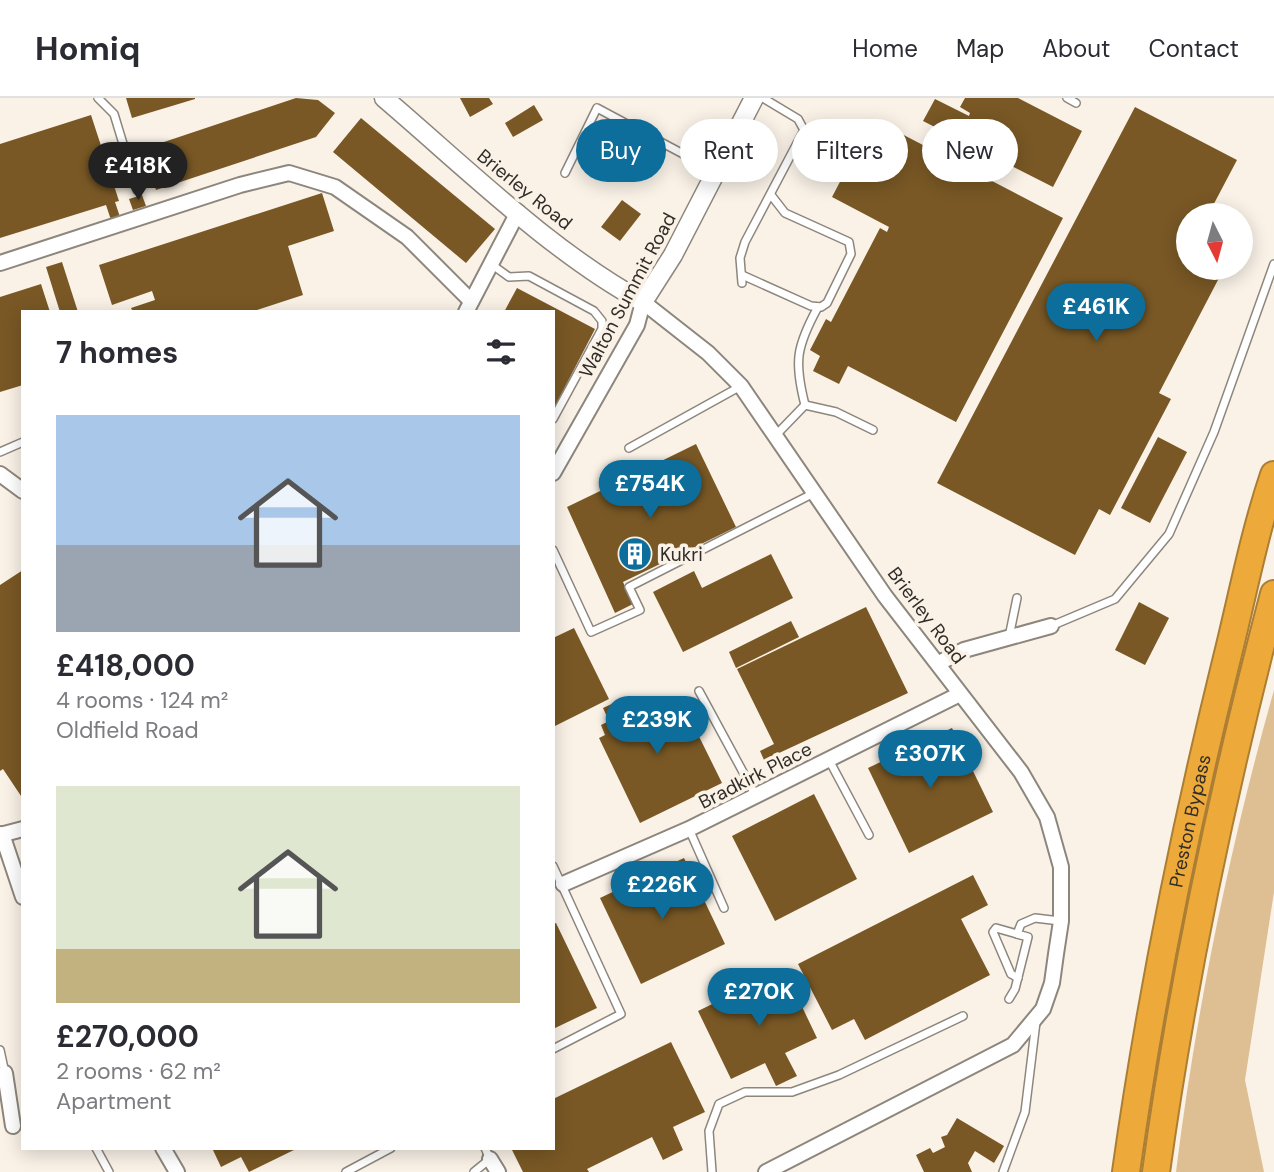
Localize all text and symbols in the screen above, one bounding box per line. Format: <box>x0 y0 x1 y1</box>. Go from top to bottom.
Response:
text: Homiq <box>35 27 140 70</box>
text: Home <box>852 33 918 64</box>
text: Map <box>956 33 1004 64</box>
text: About <box>1042 33 1111 64</box>
text: Contact <box>1149 33 1239 64</box>
chip: Buy <box>576 119 666 182</box>
chip: Rent <box>680 119 778 182</box>
chip: Filters <box>792 119 908 182</box>
chip: New <box>922 119 1018 182</box>
pin: £418K <box>89 142 187 202</box>
street label: Brierley Road <box>472 143 577 235</box>
text: £418K <box>104 150 172 180</box>
north arrow <box>1176 203 1253 280</box>
map controls <box>1176 203 1253 280</box>
street label: Walton Summit Road <box>573 208 682 382</box>
pin: £461K <box>1047 284 1145 343</box>
text: £461K <box>1062 291 1130 321</box>
text: 7 homes <box>56 333 178 372</box>
icon: filters <box>482 333 520 371</box>
icon: home <box>225 460 351 586</box>
pin: £754K <box>601 460 699 520</box>
text: £754K <box>615 468 685 498</box>
building icon: Kukri <box>616 535 654 573</box>
place label: Kukri <box>660 542 703 567</box>
street label: Brierley Road <box>882 562 971 669</box>
text: £418,000 <box>56 646 195 685</box>
text: 4 rooms · 124 m² <box>56 685 228 715</box>
pin: £239K <box>608 696 706 756</box>
text: £239K <box>622 704 692 734</box>
text: Oldfield Road <box>56 715 199 745</box>
pin: £307K <box>881 730 979 790</box>
street label: Bradkirk Place <box>694 736 816 815</box>
text: £307K <box>894 738 966 768</box>
street label: Preston Bypass <box>1163 752 1217 890</box>
icon: home <box>225 831 351 957</box>
pin: £226K <box>613 862 711 921</box>
text: £226K <box>627 869 697 899</box>
pin: £270K <box>710 968 808 1028</box>
text: £270K <box>724 976 794 1006</box>
text: £270,000 <box>56 1017 199 1056</box>
text: 2 rooms · 62 m² <box>56 1056 221 1086</box>
text: Apartment <box>56 1086 171 1116</box>

